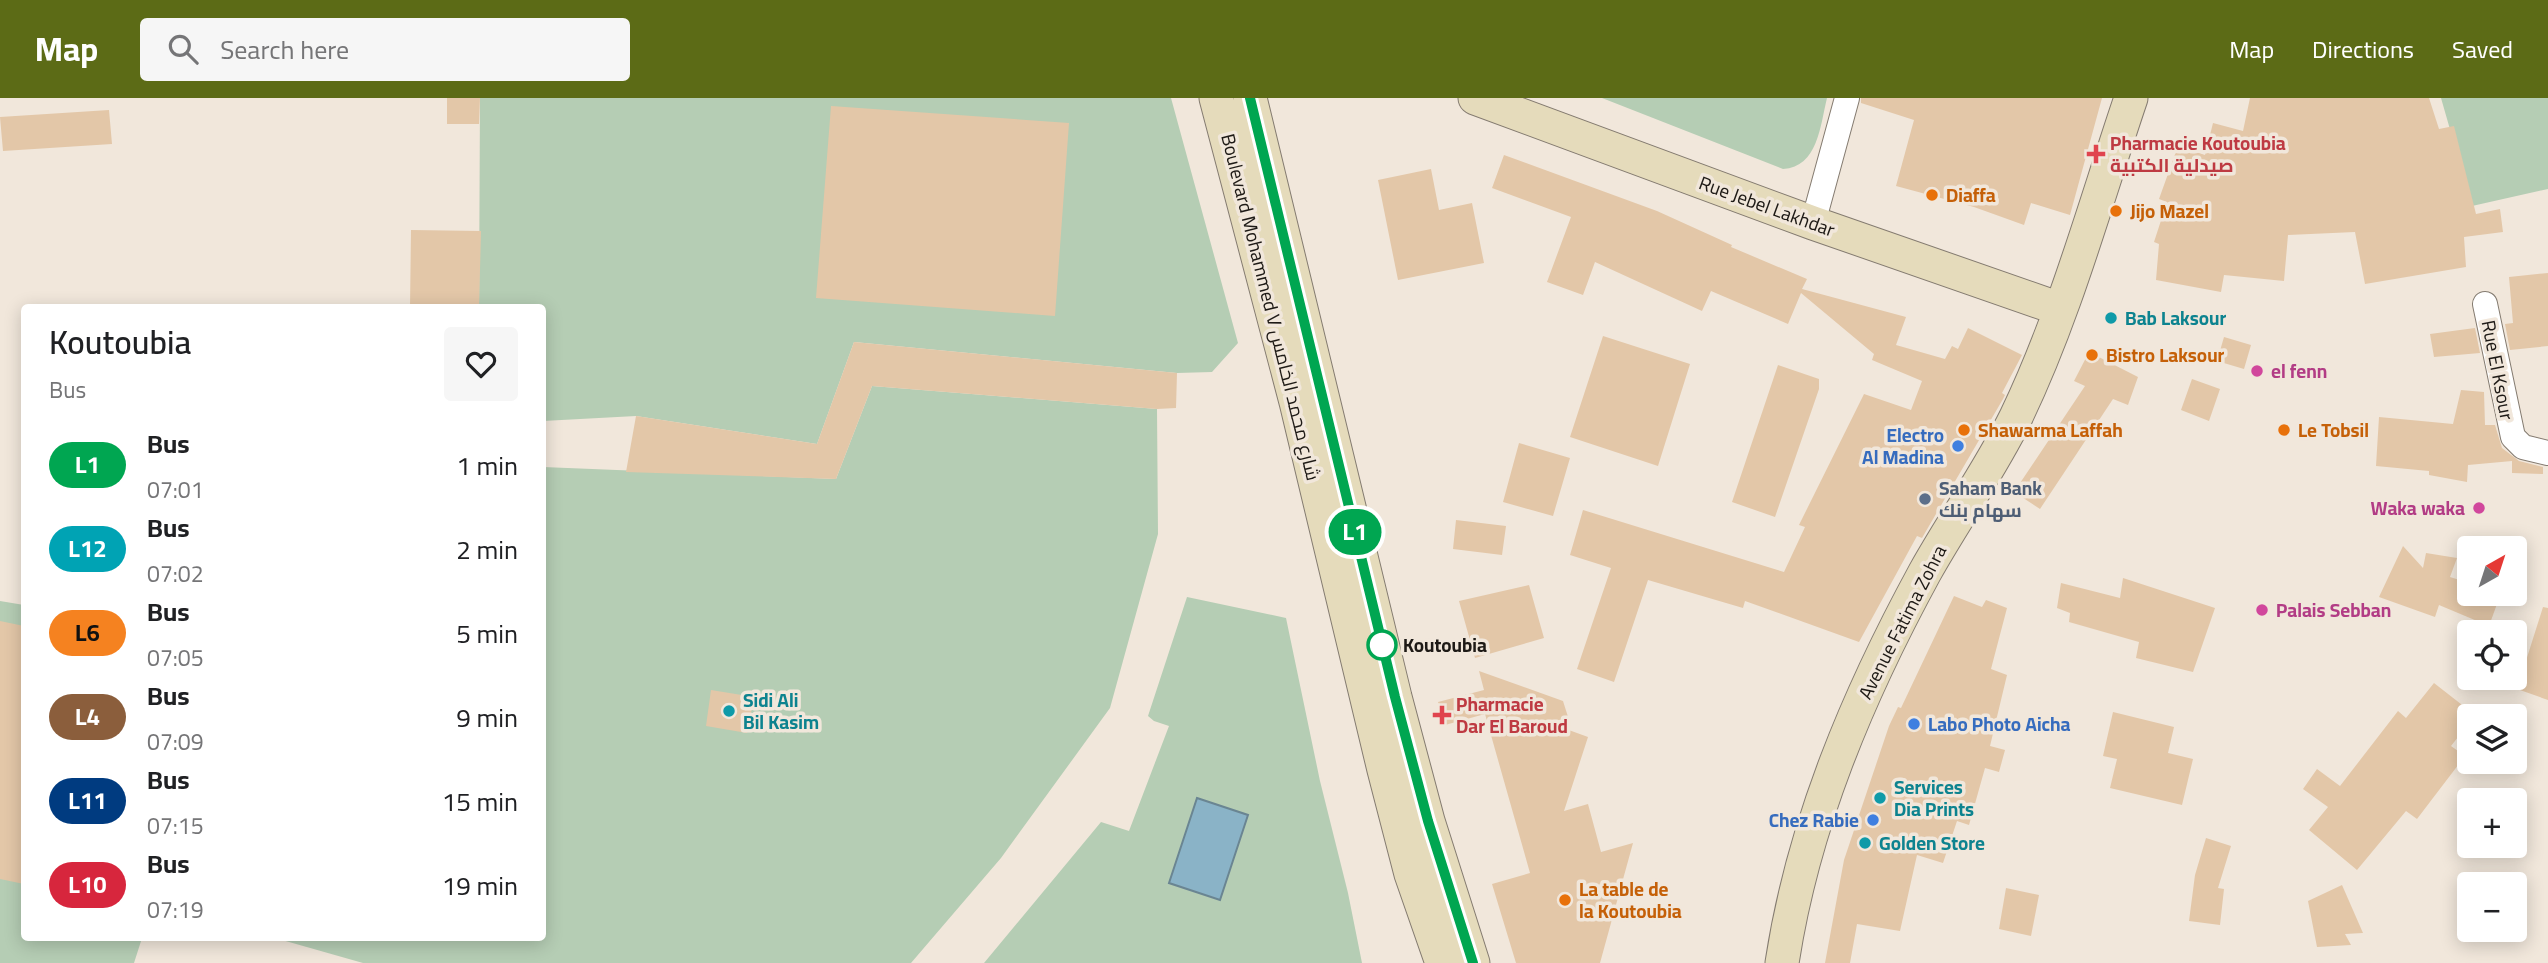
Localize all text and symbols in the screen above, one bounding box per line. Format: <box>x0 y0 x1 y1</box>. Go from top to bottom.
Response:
text: Map <box>35 18 98 80</box>
search box <box>140 18 630 81</box>
text: Search here <box>220 25 349 74</box>
text: Map <box>2229 27 2274 72</box>
text: Directions <box>2312 27 2414 72</box>
text: Saved <box>2452 27 2513 72</box>
icon: search <box>164 30 202 68</box>
place label: Pharmacie Koutoubia صيدلية الكتبية <box>2110 125 2286 183</box>
street label: Boulevard Mohammed V شارع محمد الخامس <box>1210 130 1332 484</box>
marker: Pharmacie Koutoubia صيدلية الكتبية <box>2088 146 2104 162</box>
street label: Rue Jebel Lakhdar <box>1694 165 1841 247</box>
place label: Diaffa <box>1946 177 1996 213</box>
marker: Diaffa <box>1924 187 1940 203</box>
place label: Jijo Mazel <box>2130 193 2209 229</box>
marker: Jijo Mazel <box>2108 203 2124 219</box>
place label: Bab Laksour <box>2125 300 2226 336</box>
marker: Bab Laksour <box>2103 310 2119 326</box>
text: Koutoubia <box>49 311 191 373</box>
street label: Rue El Ksour <box>2471 317 2525 423</box>
button: heart <box>444 327 518 401</box>
place label: Bistro Laksour <box>2106 337 2225 373</box>
marker: Bistro Laksour <box>2084 347 2100 363</box>
place label: el fenn <box>2271 353 2327 389</box>
marker: el fenn <box>2249 363 2265 379</box>
text: Bus <box>49 368 86 411</box>
place label: Shawarma Laffah <box>1978 412 2123 448</box>
place label: Le Tobsil <box>2298 412 2369 448</box>
place label: Electro Al Madina <box>1862 417 1944 475</box>
text: Bus <box>147 419 190 468</box>
marker: Shawarma Laffah <box>1956 422 1972 438</box>
marker: Le Tobsil <box>2276 422 2292 438</box>
marker: Electro Al Madina <box>1950 438 1966 454</box>
text: 1 min <box>456 441 518 490</box>
text: L1 <box>75 442 100 487</box>
text: 07:01 <box>147 468 204 511</box>
place label: Saham Bank سهام بنك <box>1939 470 2042 528</box>
place label: Waka waka <box>2371 490 2465 526</box>
marker: Saham Bank سهام بنك <box>1917 491 1933 507</box>
marker: Waka waka <box>2471 500 2487 516</box>
text: Bus <box>147 503 190 552</box>
line badge: L1 <box>1324 509 1386 555</box>
text: L1 <box>1343 509 1367 554</box>
text: 2 min <box>456 525 518 574</box>
text: L12 <box>68 526 107 571</box>
north arrow <box>2457 536 2527 606</box>
map controls <box>2457 536 2527 942</box>
street label: Avenue Fatima Zohra <box>1847 538 1957 706</box>
text: 07:02 <box>147 552 204 595</box>
text: Bus <box>147 587 190 636</box>
place label: Palais Sebban <box>2276 592 2391 628</box>
marker: Palais Sebban <box>2254 602 2270 618</box>
text: 5 min <box>456 609 518 658</box>
text: L6 <box>75 610 100 655</box>
button: locate <box>2457 620 2527 690</box>
place label: Koutoubia <box>1403 627 1487 663</box>
marker: Koutoubia <box>1367 630 1397 660</box>
text: 07:05 <box>147 636 204 679</box>
text: Bus <box>147 671 190 720</box>
place label: Sidi Ali Bil Kasim <box>743 682 819 740</box>
place label: Pharmacie Dar El Baroud <box>1456 686 1568 744</box>
text: 9 min <box>456 693 518 742</box>
text: L4 <box>75 694 100 739</box>
marker: Sidi Ali Bil Kasim <box>721 703 737 719</box>
button: layers <box>2457 704 2527 774</box>
place label: Labo Photo Aicha <box>1928 706 2071 742</box>
marker: Pharmacie Dar El Baroud <box>1434 707 1450 723</box>
marker: Labo Photo Aicha <box>1906 716 1922 732</box>
text: 07:09 <box>147 720 204 763</box>
text: Bus <box>147 755 190 804</box>
place label: Services Dia Prints <box>1894 769 1974 827</box>
text: 15 min <box>442 777 518 826</box>
text: L11 <box>68 778 107 823</box>
button: + <box>2457 788 2527 858</box>
marker: Services Dia Prints <box>1872 790 1888 806</box>
place label: Chez Rabie <box>1769 802 1859 838</box>
text: 07:15 <box>147 804 204 847</box>
marker: Chez Rabie <box>1865 812 1881 828</box>
place label: Golden Store <box>1879 825 1985 861</box>
marker: Golden Store <box>1857 835 1873 851</box>
text: Bus <box>147 839 190 888</box>
text: 19 min <box>442 861 518 910</box>
text: L10 <box>68 862 107 907</box>
place label: La table de la Koutoubia <box>1579 871 1682 929</box>
button: − <box>2457 872 2527 942</box>
text: 07:19 <box>147 888 204 931</box>
marker: La table de la Koutoubia <box>1557 892 1573 908</box>

